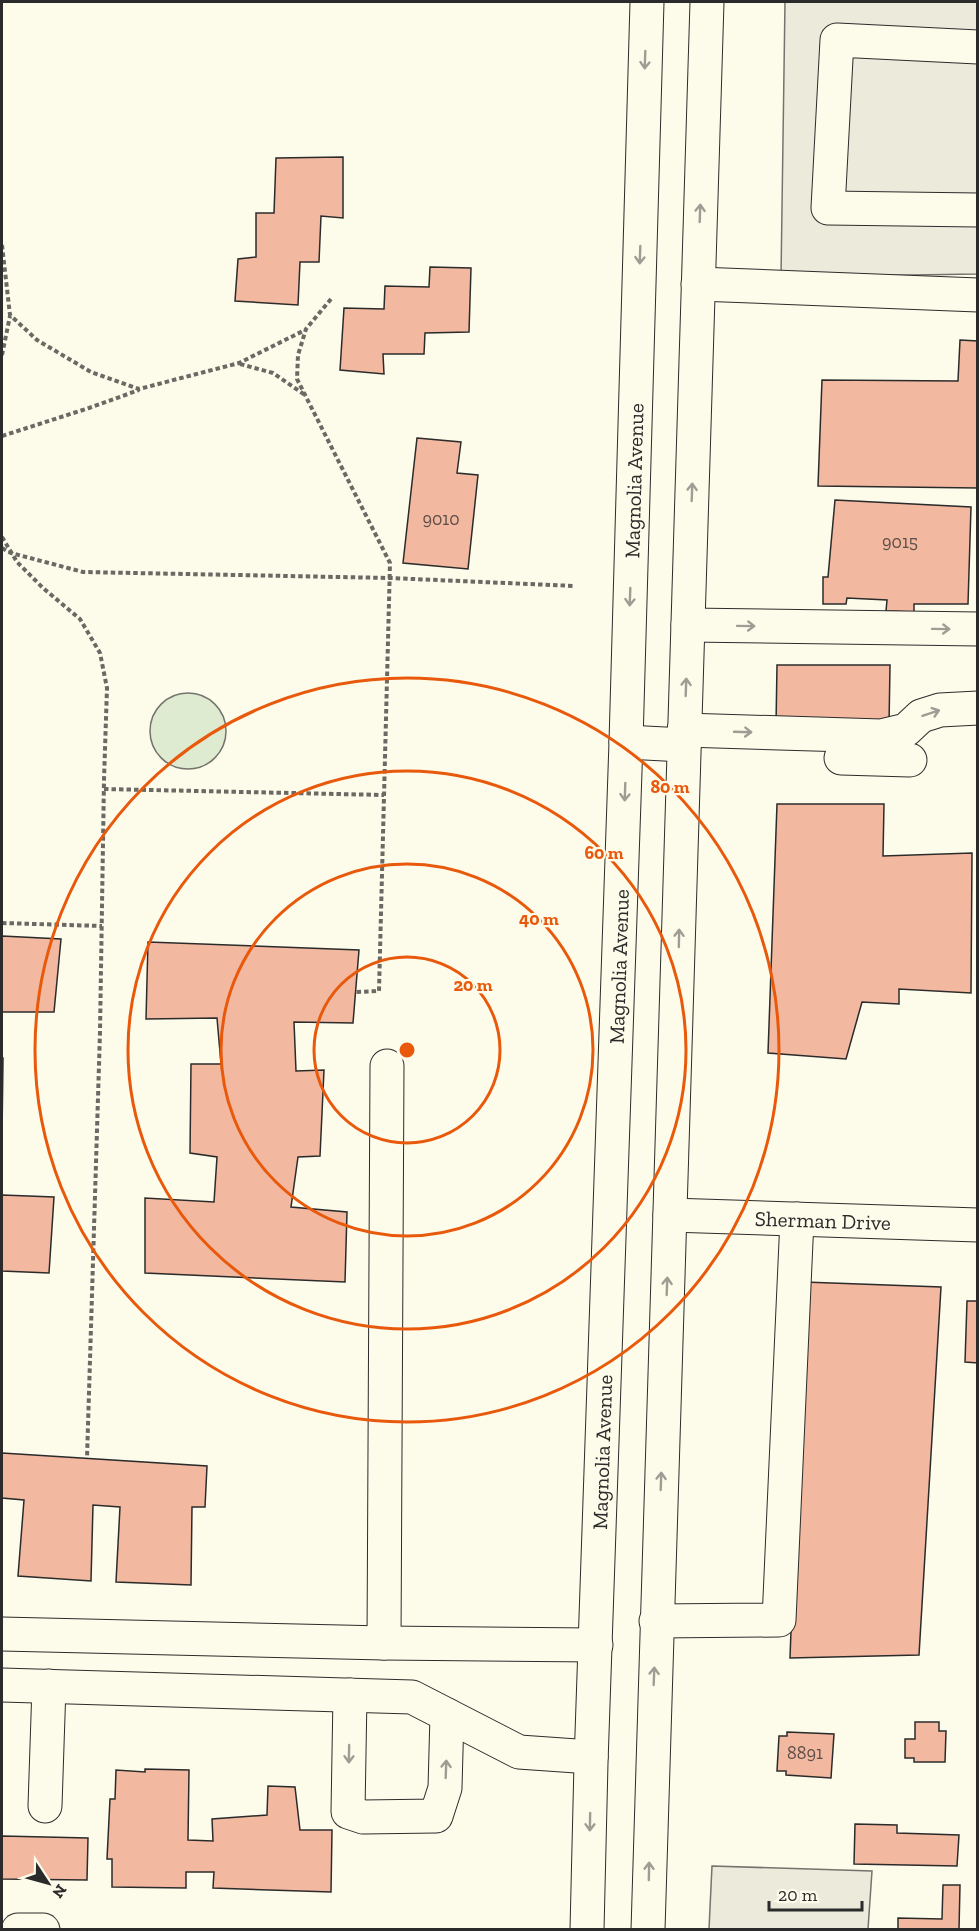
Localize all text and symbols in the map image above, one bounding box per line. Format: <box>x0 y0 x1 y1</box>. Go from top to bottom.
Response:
one-way arrow <box>639 49 651 69</box>
one-way arrow <box>694 203 706 223</box>
one-way arrow <box>634 244 646 264</box>
street label: Magnolia Avenue <box>619 403 648 559</box>
one-way arrow <box>686 482 698 502</box>
house number: 9010 <box>422 508 460 530</box>
house number: 9015 <box>882 531 918 553</box>
one-way arrow <box>625 586 636 606</box>
one-way arrow <box>736 620 756 632</box>
one-way arrow <box>931 623 951 634</box>
one-way arrow <box>680 677 691 697</box>
one-way arrow <box>921 707 940 718</box>
one-way arrow <box>732 727 752 738</box>
text: 80 m <box>650 776 690 798</box>
one-way arrow <box>619 781 630 801</box>
text: 60 m <box>584 842 624 864</box>
street label: Magnolia Avenue <box>603 888 633 1044</box>
text: 40 m <box>519 908 559 930</box>
one-way arrow <box>673 929 685 949</box>
text: 20 m <box>453 974 493 996</box>
centre of rings <box>397 1040 417 1060</box>
street label: Sherman Drive <box>754 1205 892 1235</box>
one-way arrow <box>662 1277 673 1297</box>
street label: Magnolia Avenue <box>587 1374 617 1530</box>
one-way arrow <box>655 1472 666 1492</box>
one-way arrow <box>649 1667 660 1687</box>
house number: 8891 <box>787 1742 823 1764</box>
one-way arrow <box>343 1743 355 1763</box>
one-way arrow <box>440 1759 452 1779</box>
one-way arrow <box>584 1811 595 1831</box>
north arrow <box>18 1853 78 1913</box>
one-way arrow <box>644 1862 655 1882</box>
scale bar <box>769 1874 862 1912</box>
text: N <box>48 1881 71 1902</box>
text: 20 m <box>778 1884 818 1906</box>

